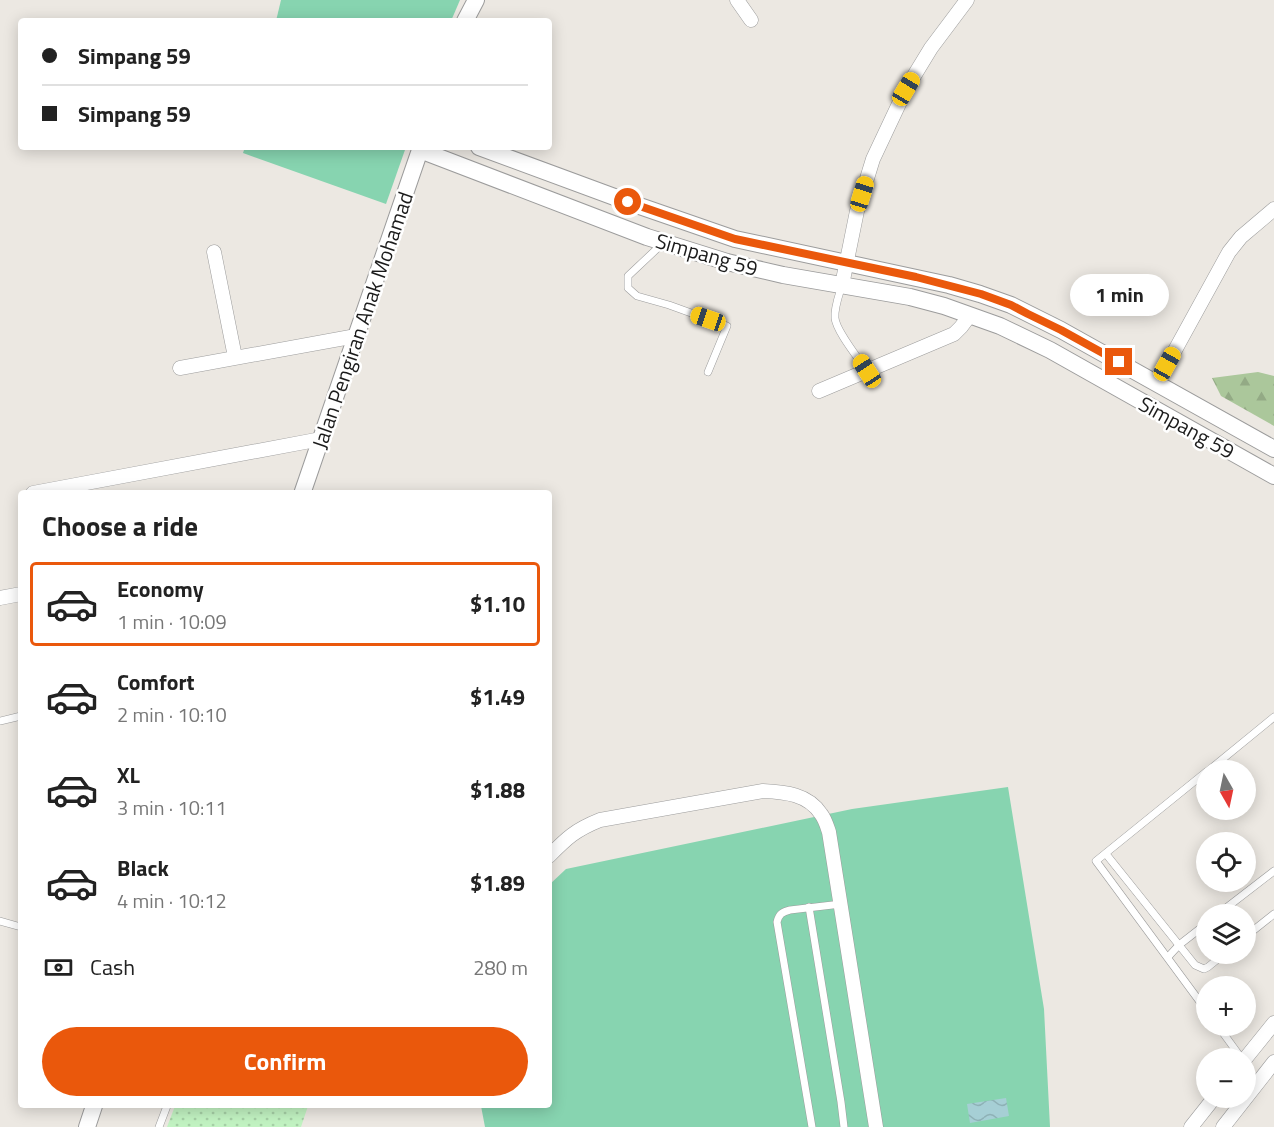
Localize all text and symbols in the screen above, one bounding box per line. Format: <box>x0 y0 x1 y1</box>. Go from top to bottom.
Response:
text: Simpang 59 <box>78 39 191 73</box>
car <box>889 69 923 109</box>
text: Simpang 59 <box>78 97 191 131</box>
car <box>848 174 876 214</box>
street label: Jalan Pengiran Anak Mohamad <box>303 187 421 453</box>
route start <box>614 188 641 215</box>
street label: Simpang 59 <box>652 224 762 284</box>
callout: 1 min <box>1070 275 1168 317</box>
text: 1 min <box>1095 279 1144 310</box>
car <box>688 305 728 333</box>
car <box>1150 344 1184 384</box>
route end <box>1105 348 1132 375</box>
car <box>850 351 884 391</box>
street label: Simpang 59 <box>1133 387 1241 467</box>
text: Choose a ride <box>42 505 198 546</box>
text: Economy <box>117 572 204 606</box>
icon: car <box>45 577 99 631</box>
text: $1.10 <box>470 587 525 621</box>
text: 1 min · 10:09 <box>117 606 227 637</box>
text: Comfort <box>117 665 195 699</box>
icon: car <box>45 670 99 724</box>
text: $1.49 <box>470 680 525 714</box>
text: 2 min · 10:10 <box>117 699 227 730</box>
text: XL <box>117 758 140 792</box>
north arrow <box>1196 760 1256 820</box>
map controls <box>1196 760 1256 1108</box>
icon: car <box>45 763 99 817</box>
text: $1.88 <box>470 773 525 807</box>
text: 3 min · 10:11 <box>117 792 227 823</box>
button: locate <box>1196 832 1256 892</box>
text: Black <box>117 851 169 885</box>
icon: car <box>45 856 99 910</box>
text: $1.89 <box>470 866 525 900</box>
text: 4 min · 10:12 <box>117 885 227 916</box>
button: layers <box>1196 904 1256 964</box>
text: Cash <box>90 950 135 984</box>
icon: cash <box>42 951 75 984</box>
text: 280 m <box>473 952 528 983</box>
button: + <box>1196 976 1256 1036</box>
button: Confirm <box>42 1027 528 1096</box>
button: − <box>1196 1048 1256 1108</box>

